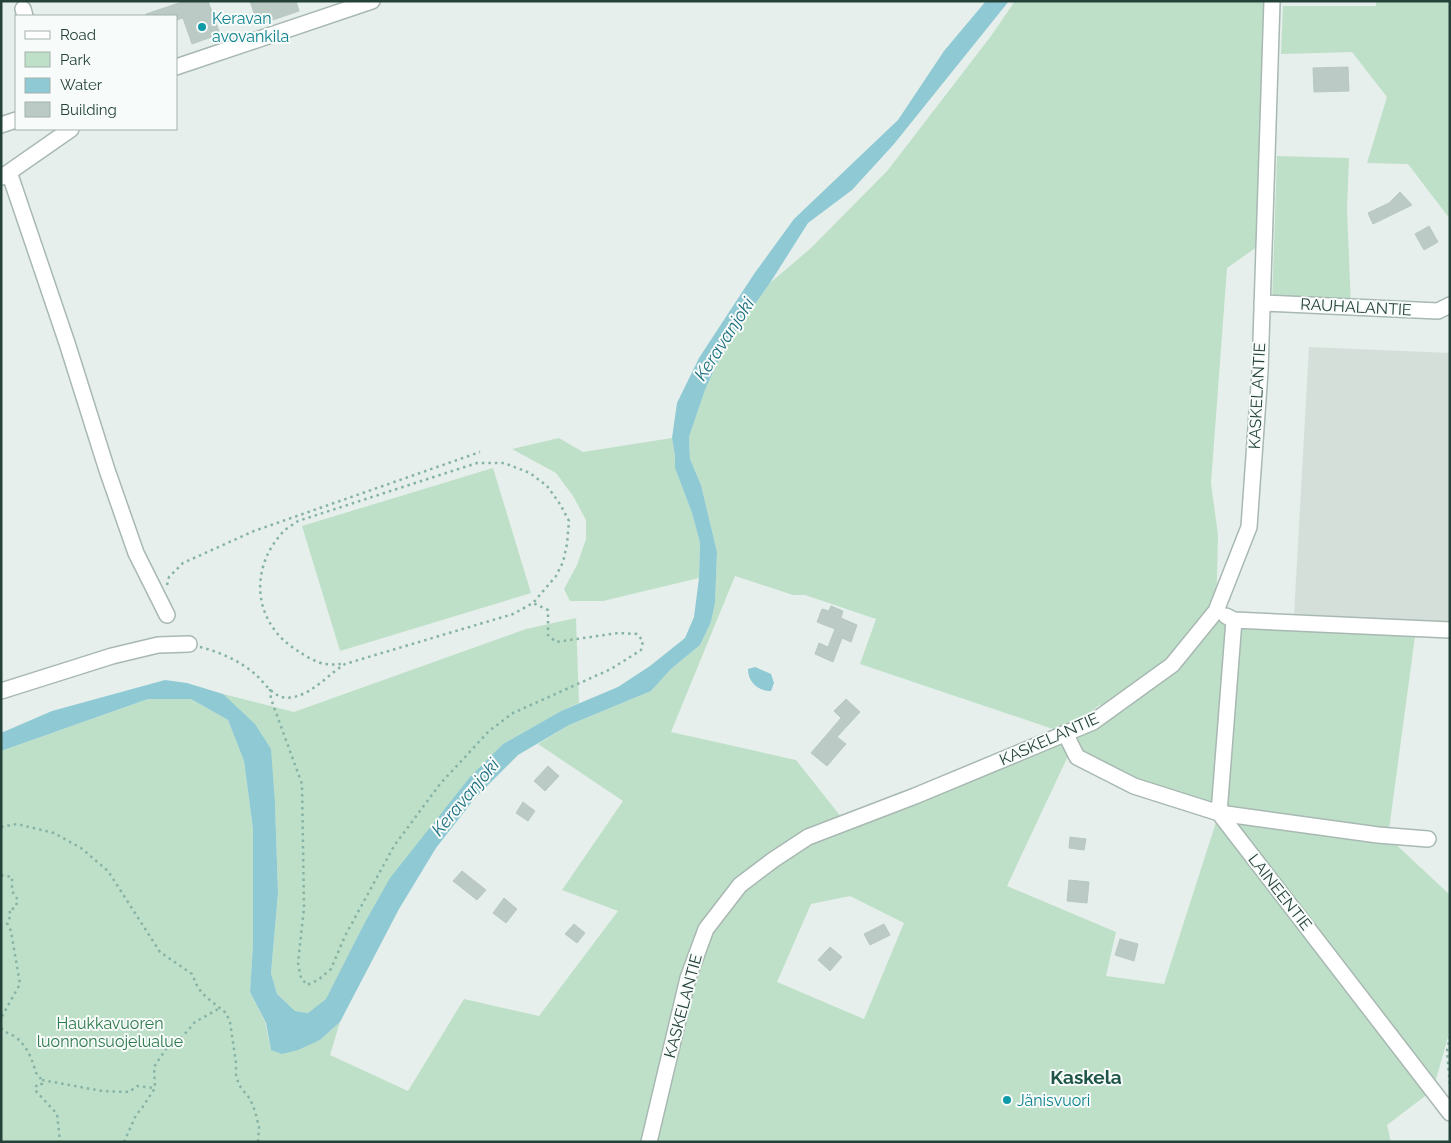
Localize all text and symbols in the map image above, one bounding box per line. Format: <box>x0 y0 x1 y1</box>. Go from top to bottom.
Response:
place label: Keravan avovankila <box>212 9 289 46</box>
legend <box>15 15 178 130</box>
marker: Keravan avovankila <box>196 21 208 33</box>
text: Road <box>60 26 96 44</box>
text: Park <box>60 51 91 69</box>
text: Water <box>60 76 103 94</box>
text: Building <box>60 101 117 119</box>
water label: Keravanjoki <box>690 293 759 384</box>
street label: RAUHALANTIE <box>1300 295 1412 319</box>
street label: KASKELANTIE <box>1245 342 1269 450</box>
street label: KASKELANTIE <box>996 709 1102 769</box>
water label: Keravanjoki <box>427 753 504 840</box>
street label: LAINEENTIE <box>1244 850 1316 934</box>
street label: KASKELANTIE <box>660 952 706 1060</box>
park label: Haukkavuoren luonnonsuojelualue <box>37 1014 183 1051</box>
district label: Kaskela <box>1050 1066 1122 1088</box>
place label: Jänisvuori <box>1017 1091 1090 1110</box>
marker: Jänisvuori <box>1001 1094 1013 1106</box>

